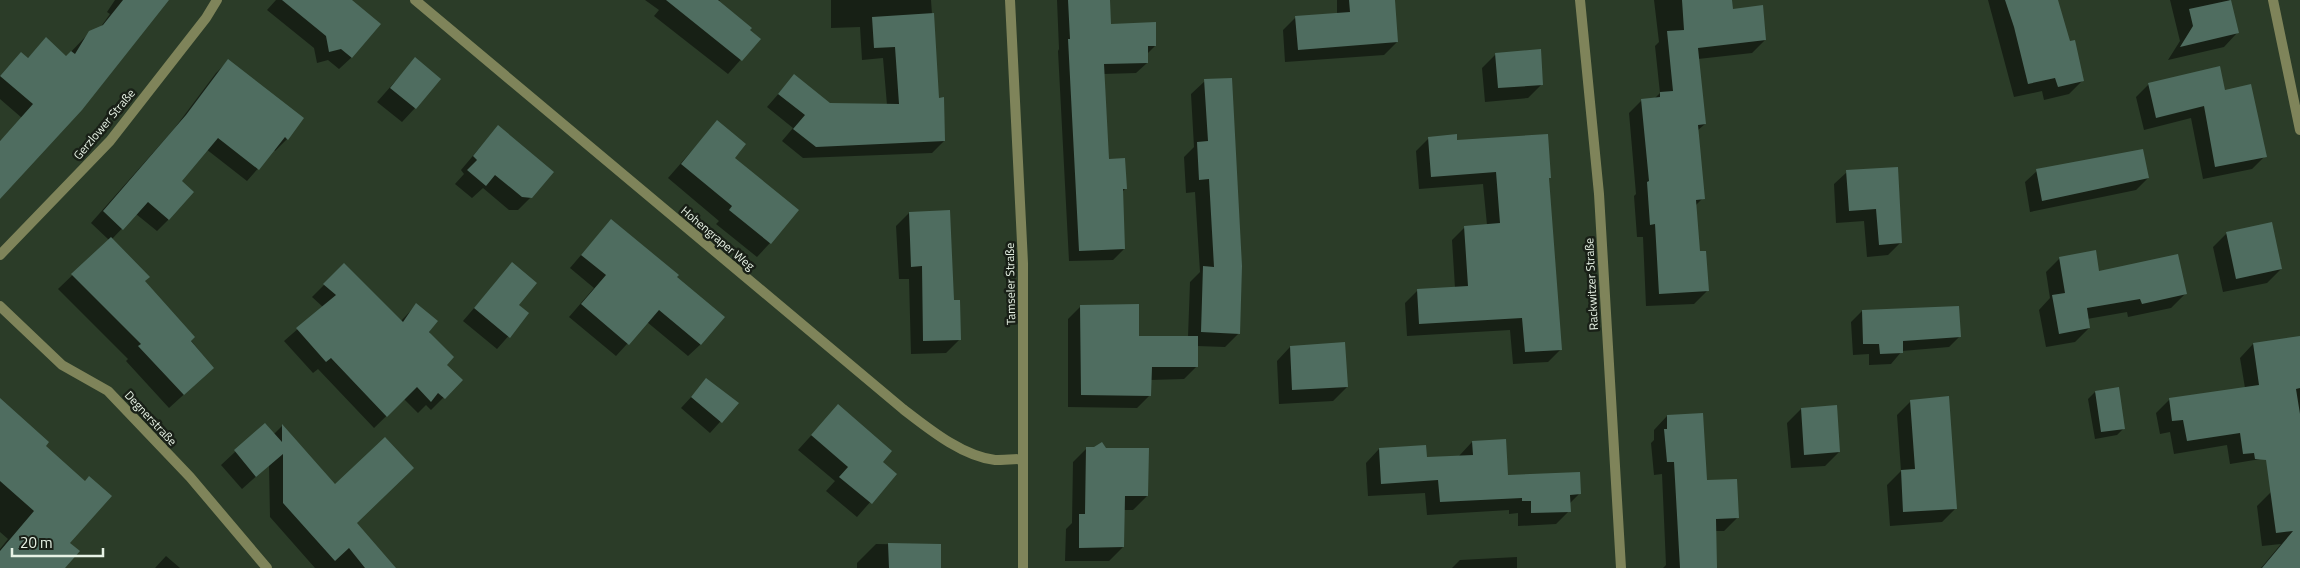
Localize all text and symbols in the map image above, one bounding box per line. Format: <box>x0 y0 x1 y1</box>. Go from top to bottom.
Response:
street label: Gerzlower Straße <box>69 84 139 164</box>
street label: Hohengraper Weg <box>677 201 759 275</box>
street label: Rackwitzer Straße <box>1579 237 1603 331</box>
street label: Tamseler Straße <box>1000 243 1020 325</box>
street label: Degnerstraße <box>120 386 182 450</box>
scale bar <box>12 526 104 558</box>
text: 20 m <box>20 531 53 554</box>

